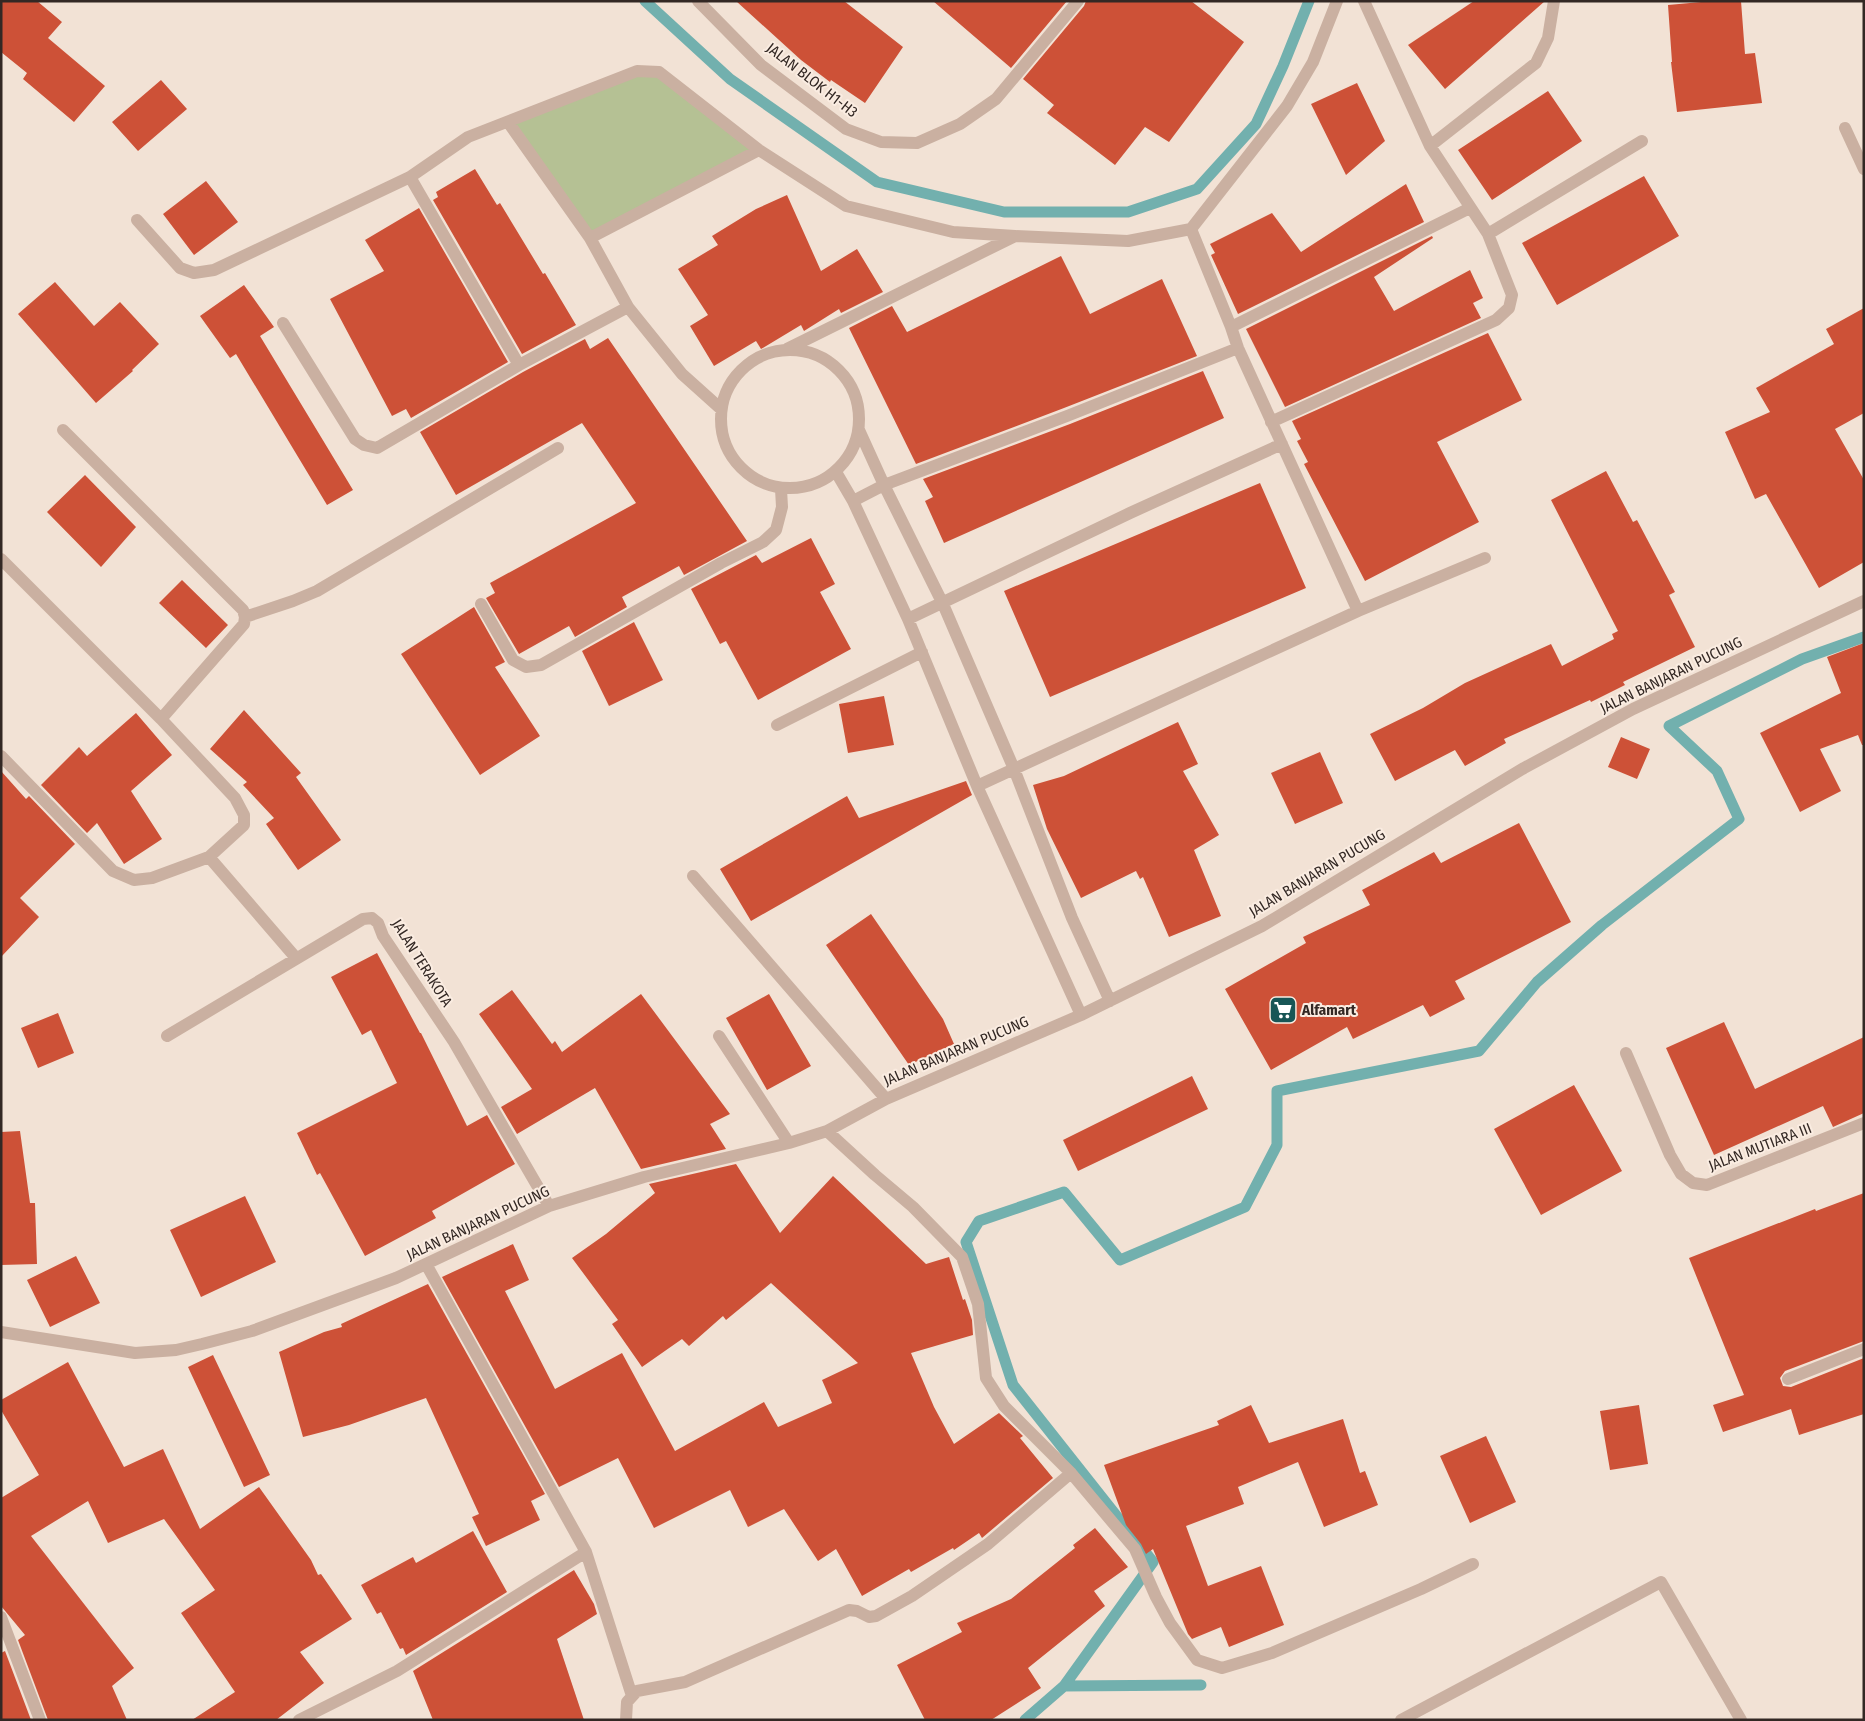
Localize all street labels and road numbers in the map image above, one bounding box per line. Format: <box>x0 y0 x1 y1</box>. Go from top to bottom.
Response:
street label: JALAN BLOK H1-H3 <box>763 39 861 121</box>
street label: JALAN BANJARAN PUCUNG <box>1597 633 1745 717</box>
street label: JALAN BANJARAN PUCUNG <box>1246 825 1388 921</box>
street label: JALAN TERAKOTA <box>388 916 456 1010</box>
street label: JALAN BANJARAN PUCUNG <box>881 1012 1031 1090</box>
street label: JALAN MUTIARA III <box>1706 1119 1814 1175</box>
street label: JALAN BANJARAN PUCUNG <box>404 1182 552 1264</box>

